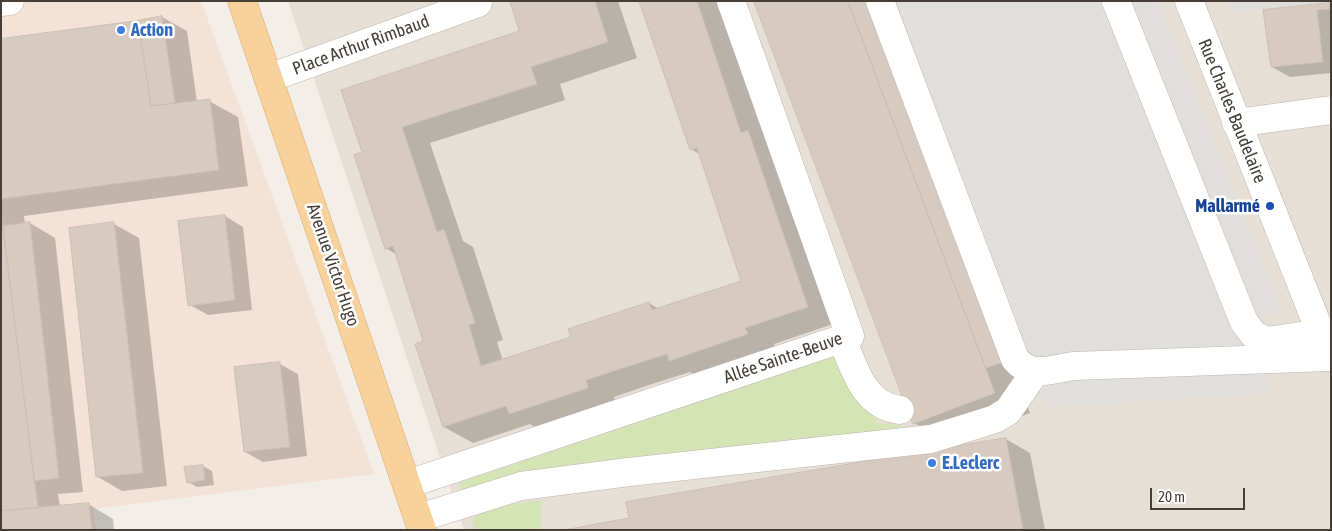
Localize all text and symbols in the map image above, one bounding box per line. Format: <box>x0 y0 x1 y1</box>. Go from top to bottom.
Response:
street label: Place Arthur Rimbaud <box>290 10 432 80</box>
place label: Action <box>131 19 173 41</box>
marker: Action <box>115 24 127 36</box>
street label: Rue Charles Baudelaire <box>1193 36 1271 186</box>
place label: Mallarmé <box>1195 195 1260 217</box>
marker: Mallarmé <box>1264 200 1276 212</box>
street label: Avenue Victor Hugo <box>302 201 364 329</box>
street label: Allée Sainte-Beuve <box>721 328 845 388</box>
place label: E.Leclerc <box>942 452 999 474</box>
marker: E.Leclerc <box>926 457 938 469</box>
scale bar <box>1152 478 1247 510</box>
text: 20 m <box>1158 488 1185 505</box>

